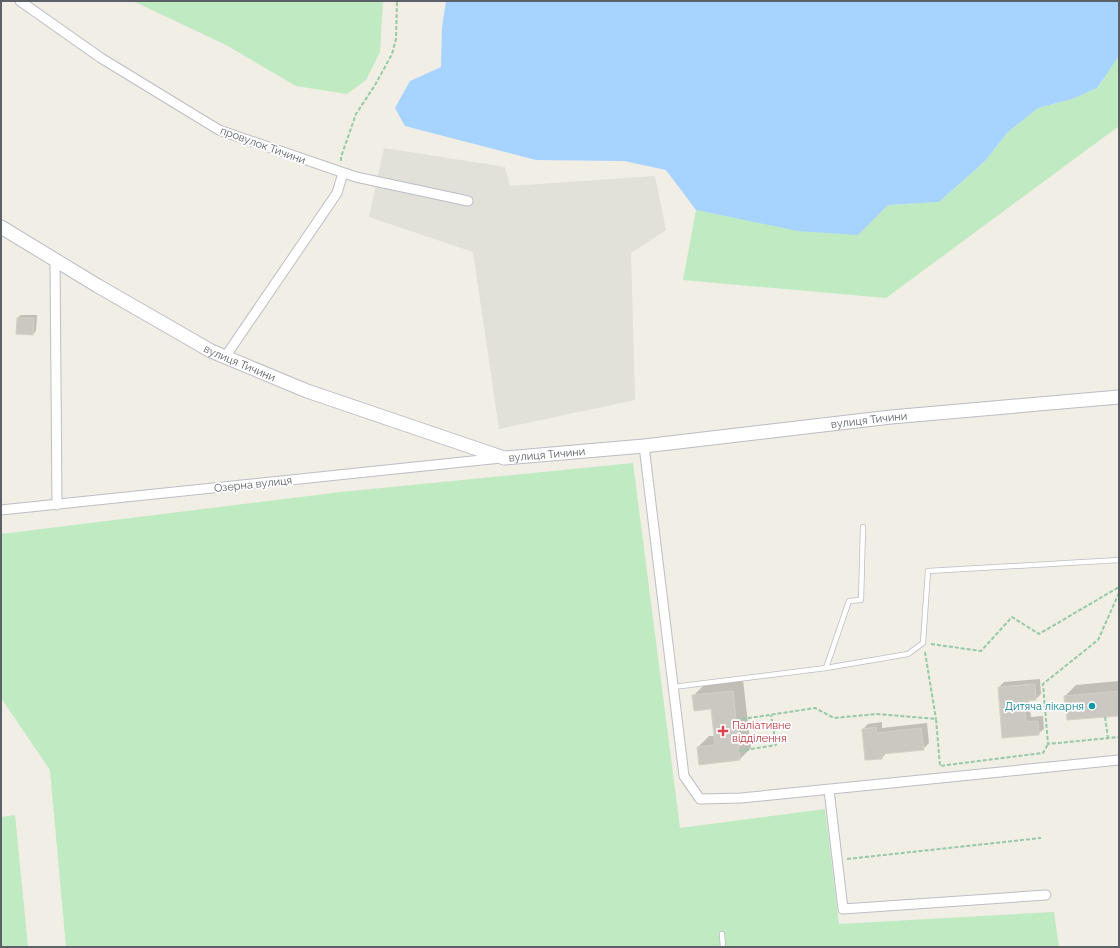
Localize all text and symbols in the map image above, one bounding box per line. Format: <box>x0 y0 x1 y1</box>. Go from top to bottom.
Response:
street label: провулок Тичини <box>218 124 307 167</box>
street label: вулиця Тичини <box>201 342 277 384</box>
street label: вулиця Тичини <box>830 410 908 431</box>
street label: вулиця Тичини <box>508 445 586 465</box>
street label: Озерна вулиця <box>213 474 293 495</box>
place label: Дитяча лікарня <box>1005 700 1084 713</box>
marker: Дитяча лікарня <box>1087 701 1097 711</box>
place label: Паліативне відділення <box>732 719 791 745</box>
marker: Паліативне відділення <box>717 725 729 737</box>

